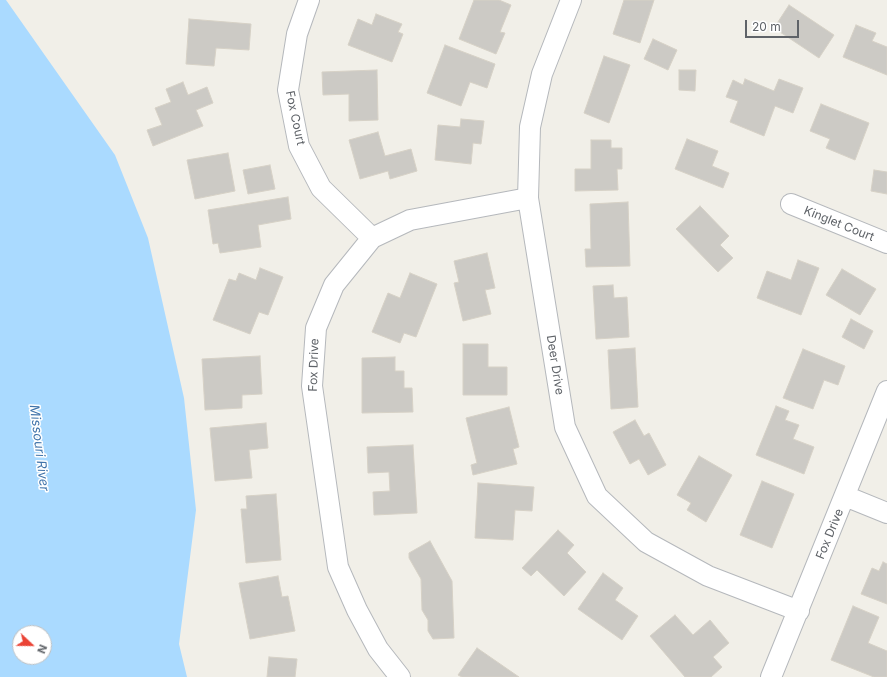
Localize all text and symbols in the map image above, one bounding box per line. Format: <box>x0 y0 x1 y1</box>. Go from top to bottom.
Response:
scale bar <box>747 12 801 38</box>
text: 20 m <box>752 19 781 34</box>
street label: Fox Court <box>282 90 308 146</box>
street label: Kinglet Court <box>802 203 876 245</box>
street label: Deer Drive <box>543 334 567 396</box>
street label: Fox Drive <box>306 338 322 392</box>
water label: Missouri River <box>26 404 52 492</box>
street label: Fox Drive <box>813 507 847 561</box>
north arrow <box>12 625 52 665</box>
text: N <box>34 643 50 656</box>

